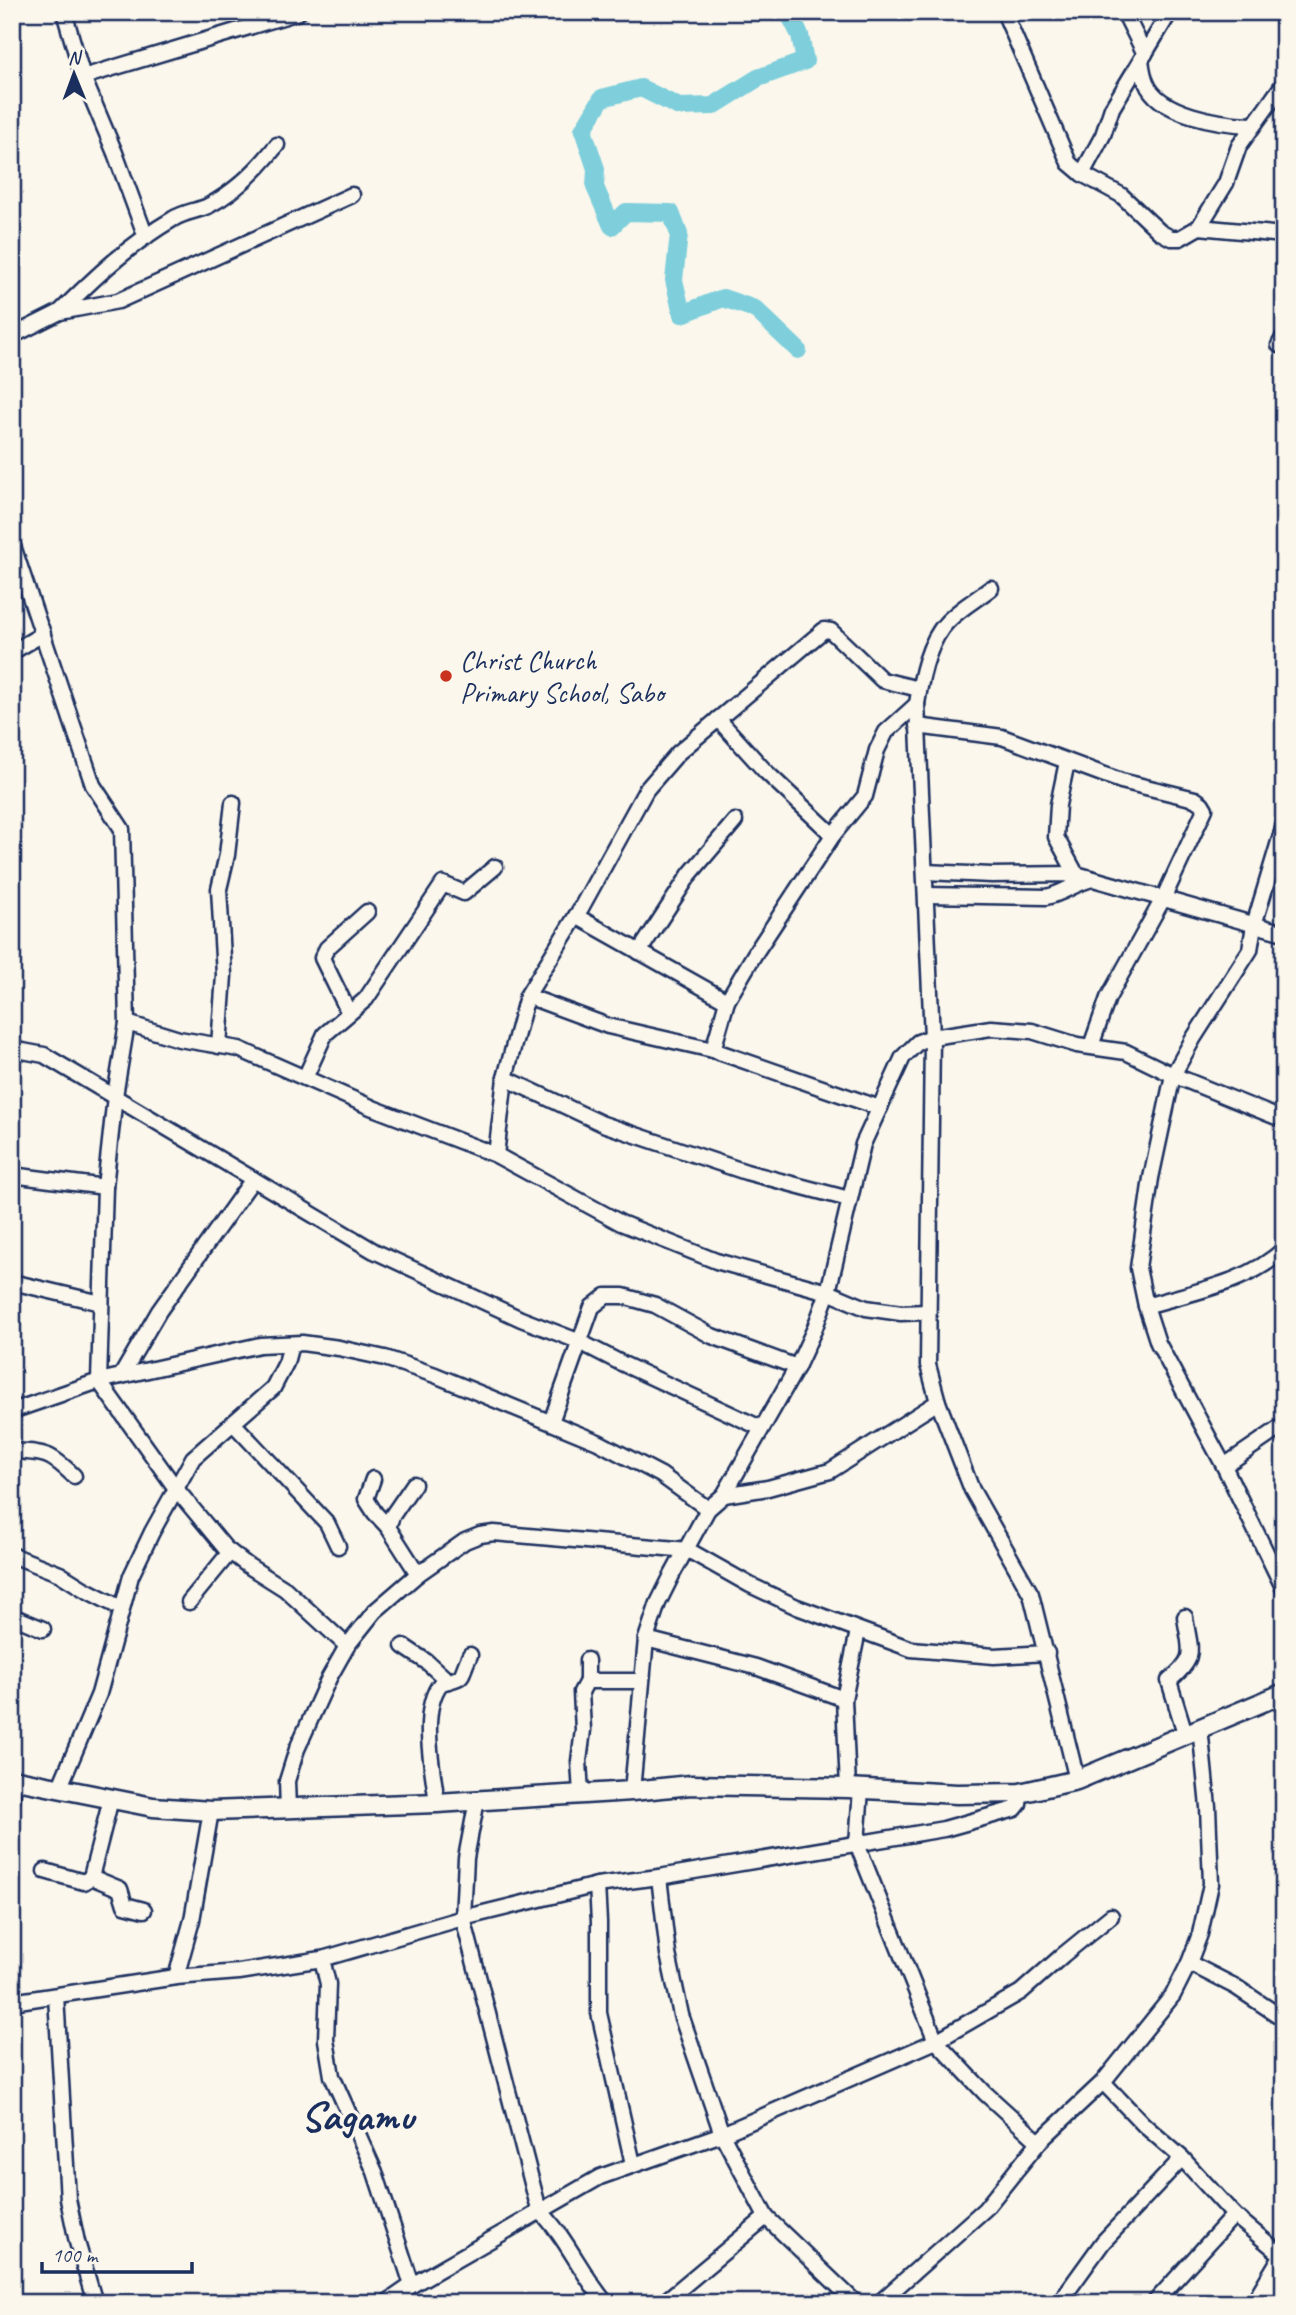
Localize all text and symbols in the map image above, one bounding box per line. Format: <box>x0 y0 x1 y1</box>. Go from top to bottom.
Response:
north arrow <box>38 38 108 108</box>
text: N <box>68 46 83 70</box>
place label: Christ Church Primary School, Sabo <box>460 643 667 710</box>
marker: Christ Church Primary School, Sabo <box>438 668 454 684</box>
district label: Sagamu <box>301 2090 417 2143</box>
scale bar <box>42 2231 192 2275</box>
text: 100 m <box>52 2242 99 2268</box>

